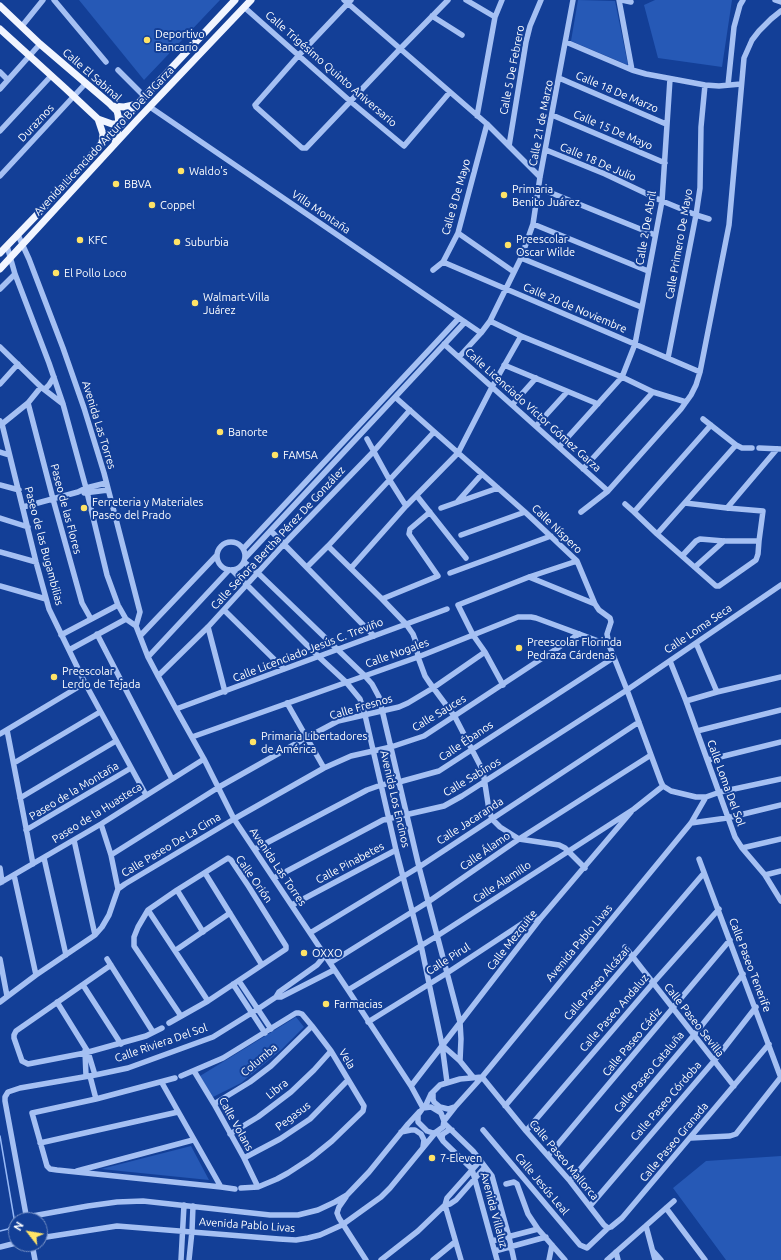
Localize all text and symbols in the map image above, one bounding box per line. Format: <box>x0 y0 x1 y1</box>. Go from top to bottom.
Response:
street label: Calle Trigésimo Quinto Aniversario <box>263 8 399 130</box>
street label: Calle 5 De Febrero <box>497 24 527 116</box>
place label: Deportivo Bancario <box>155 27 205 53</box>
marker: Deportivo Bancario <box>142 35 152 45</box>
street label: Calle El Sabinal <box>60 46 124 104</box>
street label: Avenida Licenciado Arturo B. De la Garza <box>31 64 177 218</box>
street label: Calle 18 De Marzo <box>574 69 660 115</box>
street label: Calle 21 de Marzo <box>526 79 556 167</box>
street label: Duraznos <box>15 102 57 144</box>
street label: Calle 15 De Mayo <box>571 107 655 153</box>
street label: Calle 18 De Julio <box>558 140 638 184</box>
street label: Calle 8 De Mayo <box>439 157 473 237</box>
place label: Waldo's <box>189 164 228 178</box>
marker: Waldo's <box>176 166 186 176</box>
place label: BBVA <box>124 177 151 191</box>
marker: BBVA <box>111 179 121 189</box>
place label: Primaria Benito Juárez <box>512 182 580 208</box>
street label: Villa Montaña <box>289 187 353 237</box>
street label: Calle Primero De Mayo <box>663 188 695 300</box>
marker: Primaria Benito Juárez <box>499 190 509 200</box>
street label: Calle 2 De Abril <box>633 190 659 266</box>
place label: Coppel <box>160 198 195 212</box>
marker: Coppel <box>147 200 157 210</box>
place label: Preescolar Oscar Wilde <box>516 232 575 258</box>
place label: KFC <box>88 233 107 247</box>
marker: KFC <box>75 235 85 245</box>
place label: Suburbia <box>185 235 229 249</box>
marker: Suburbia <box>172 237 182 247</box>
marker: Preescolar Oscar Wilde <box>503 240 513 250</box>
place label: El Pollo Loco <box>64 266 127 280</box>
marker: El Pollo Loco <box>51 268 61 278</box>
street label: Calle 20 de Noviembre <box>521 280 629 336</box>
place label: Walmart-Villa Juárez <box>203 290 269 316</box>
marker: Walmart-Villa Juárez <box>190 298 200 308</box>
street label: Calle Licenciado Víctor Gómez Garza <box>462 345 604 475</box>
street label: Avenida Las Torres <box>79 379 119 471</box>
place label: Banorte <box>228 425 268 439</box>
marker: Banorte <box>215 427 225 437</box>
place label: FAMSA <box>283 448 318 462</box>
marker: FAMSA <box>270 450 280 460</box>
street label: Paseo de las Flores <box>48 462 84 556</box>
street label: Calle Señora Bertha Pérez De González <box>208 464 348 612</box>
street label: Paseo de las Bugambilias <box>22 485 66 607</box>
place label: Ferreteria y Materiales Paseo del Prado <box>92 495 203 521</box>
street label: Calle Níspero <box>529 502 585 556</box>
marker: Ferreteria y Materiales Paseo del Prado <box>79 503 89 513</box>
street label: Calle Loma Seca <box>662 601 734 657</box>
street label: Calle Licenciado Jesús C. Treviño <box>231 615 385 685</box>
street label: Calle Nogales <box>363 635 431 671</box>
place label: Preescolar Florinda Pedraza Cárdenas <box>527 635 622 661</box>
marker: Preescolar Florinda Pedraza Cárdenas <box>514 643 524 653</box>
place label: Preescolar Lerdo de Tejada <box>62 664 140 690</box>
marker: Preescolar Lerdo de Tejada <box>49 672 59 682</box>
street label: Calle Fresnos <box>328 692 394 722</box>
street label: Calle Sauces <box>410 692 468 734</box>
street label: Calle Ébanos <box>436 718 496 764</box>
place label: Primaria Libertadores de América <box>261 729 367 755</box>
marker: Primaria Libertadores de América <box>248 737 258 747</box>
street label: Calle Loma Del Sol <box>704 738 748 828</box>
street label: Avenida Los Encinos <box>377 749 413 849</box>
street label: Calle Sabinos <box>441 755 503 799</box>
street label: Paseo de la Montaña <box>27 759 121 823</box>
street label: Paseo de la Huasteca <box>50 780 144 846</box>
street label: Calle Jacaranda <box>434 795 506 847</box>
street label: Calle Paseo De La Cima <box>119 810 223 880</box>
street label: Avenida Las Torres <box>247 825 309 909</box>
street label: Calle Álamo <box>457 829 513 873</box>
street label: Calle Pinabetes <box>314 839 386 887</box>
street label: Calle Orión <box>233 853 275 905</box>
street label: Calle Alamillo <box>470 858 534 906</box>
street label: Avenida Pablo Livas <box>543 902 615 984</box>
street label: Calle Mezquite <box>484 907 540 973</box>
street label: Calle Paseo Tenerife <box>726 916 774 1014</box>
street label: Calle Pirul <box>424 940 472 978</box>
street label: Calle Paseo Alcázar <box>561 943 633 1023</box>
place label: OXXO <box>312 946 342 960</box>
marker: OXXO <box>299 948 309 958</box>
street label: Calle Paseo Andaluz <box>577 972 651 1054</box>
street label: Calle Paseo Sevilla <box>661 980 727 1060</box>
place label: Farmacias <box>334 997 383 1011</box>
marker: Farmacias <box>321 999 331 1009</box>
street label: Calle Paseo Cádiz <box>600 1005 664 1079</box>
street label: Calle Riviera Del Sol <box>113 1021 209 1065</box>
street label: Calle Paseo Cataluña <box>611 1029 687 1115</box>
street label: Columba <box>238 1041 280 1079</box>
street label: Vela <box>336 1047 358 1071</box>
street label: Calle Paseo Córdoba <box>628 1059 704 1143</box>
street label: Libra <box>263 1076 291 1102</box>
street label: Calle Volans <box>216 1095 256 1153</box>
street label: Pegasus <box>273 1099 313 1133</box>
street label: Calle Paseo Granada <box>637 1100 711 1184</box>
street label: Calle Paseo Mallorca <box>526 1117 602 1203</box>
street label: Calle Jesús Leal <box>512 1150 572 1218</box>
place label: 7-Eleven <box>440 1151 482 1165</box>
marker: 7-Eleven <box>427 1153 437 1163</box>
street label: Avenida Villaluz <box>478 1171 510 1249</box>
north arrow <box>8 1212 48 1252</box>
street label: Avenida Pablo Livas <box>198 1215 296 1235</box>
text: N <box>11 1220 26 1233</box>

